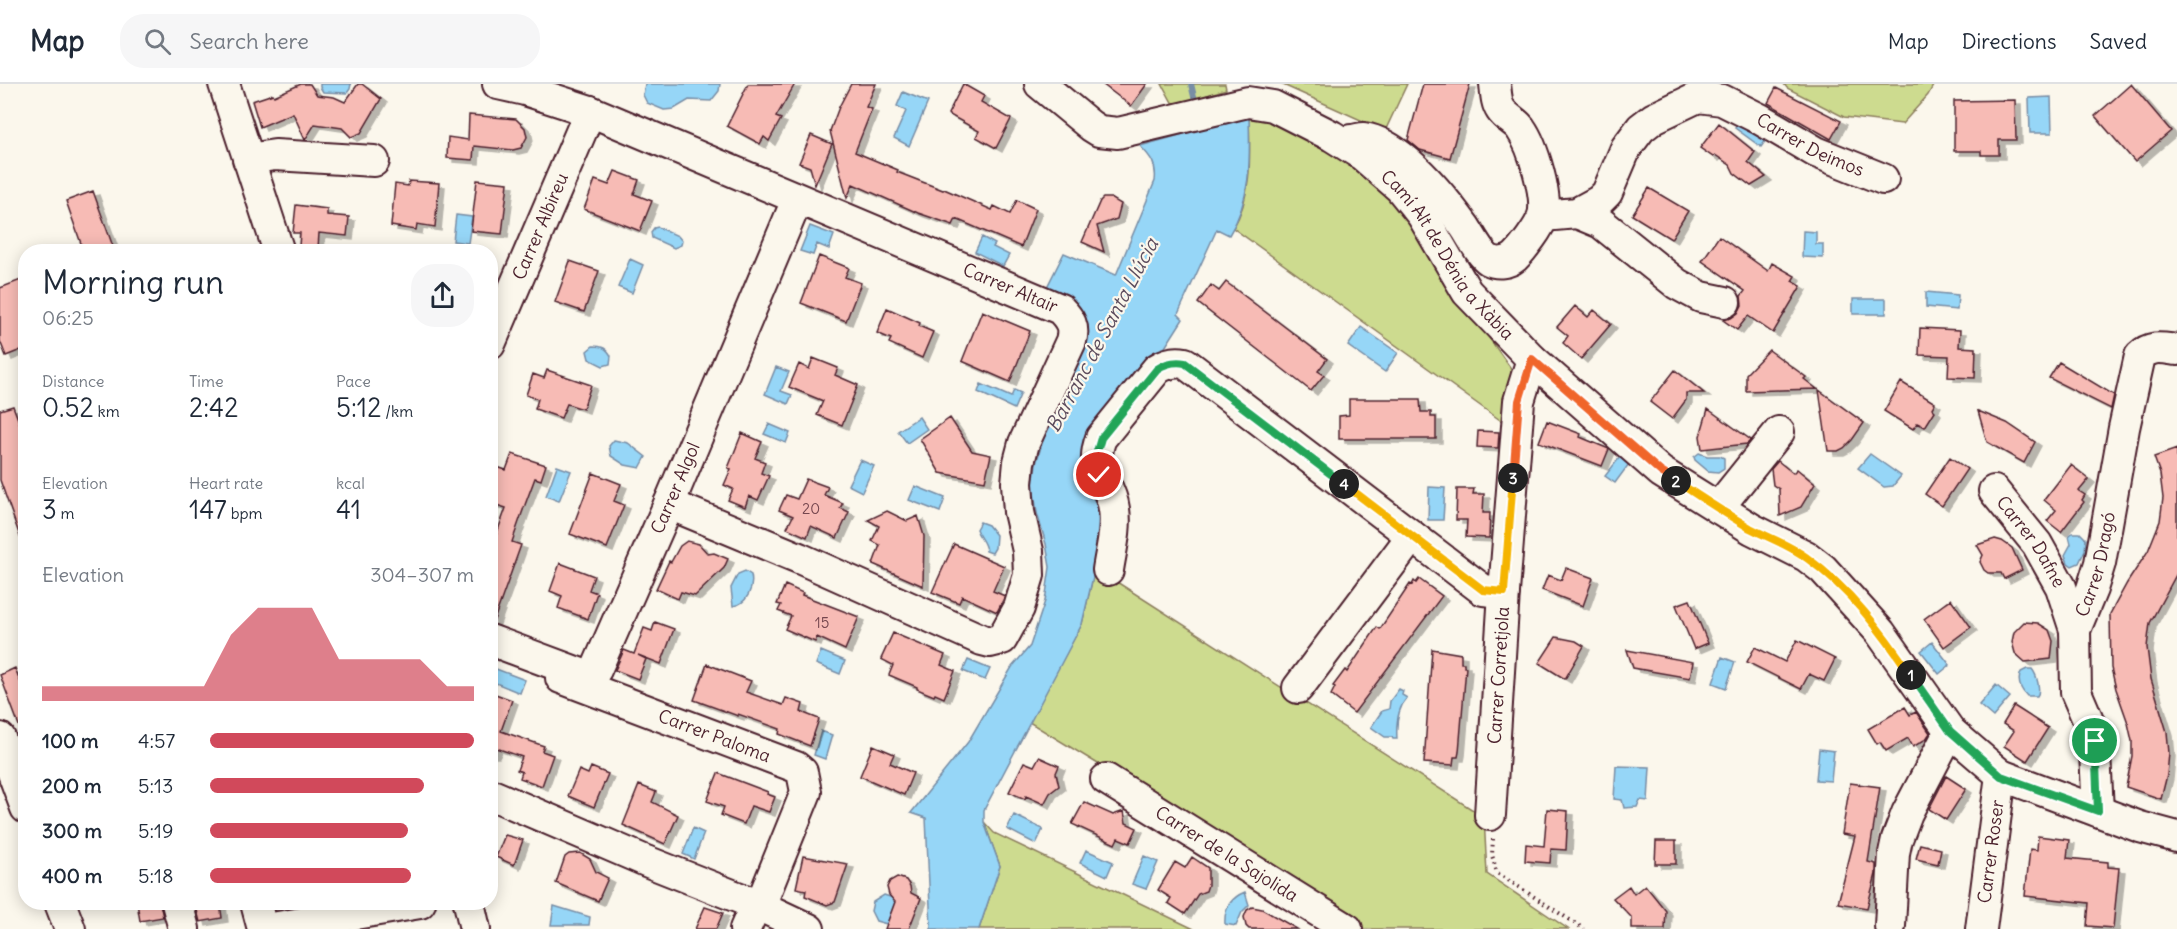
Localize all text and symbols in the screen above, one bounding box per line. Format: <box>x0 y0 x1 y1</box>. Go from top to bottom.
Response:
search box <box>120 14 540 68</box>
text: Map <box>30 23 84 59</box>
icon: search <box>141 25 174 58</box>
text: Search here <box>189 27 309 55</box>
text: Map <box>1888 28 1929 55</box>
text: Directions <box>1962 28 2056 55</box>
text: Saved <box>2089 28 2147 55</box>
street label: Carrer Deimos <box>1752 108 1868 181</box>
street label: Camí Alt de Dénia a Xàbia <box>1376 165 1519 345</box>
street label: Carrer Albireu <box>507 169 573 283</box>
water label: Barranc de Santa Llúcia <box>1040 232 1164 436</box>
street label: Carrer Altair <box>960 257 1062 318</box>
text: Morning run <box>42 261 224 303</box>
button: share <box>411 264 474 327</box>
text: 06:25 <box>42 305 94 330</box>
text: Distance <box>42 371 104 391</box>
text: Time <box>189 371 224 391</box>
text: Pace <box>336 371 371 391</box>
text: 0.52 <box>42 391 94 424</box>
text: 2:42 <box>189 391 238 424</box>
text: 5:12 <box>336 391 381 424</box>
text: km <box>94 401 120 421</box>
text: /km <box>381 401 413 421</box>
street label: Carrer Algol <box>645 439 705 537</box>
pin <box>1073 449 1124 500</box>
icon: check <box>1082 458 1115 491</box>
pin: 3 <box>1498 463 1528 493</box>
pin: 2 <box>1661 466 1691 496</box>
text: 3 <box>1508 468 1518 488</box>
pin: 4 <box>1329 469 1359 499</box>
text: 2 <box>1672 471 1680 491</box>
text: Elevation <box>42 473 108 493</box>
text: Heart rate <box>189 473 263 493</box>
text: kcal <box>336 473 365 493</box>
text: 4 <box>1339 474 1349 494</box>
street label: Carrer Dafne <box>1992 491 2071 591</box>
text: 3 <box>42 493 57 526</box>
text: 147 <box>189 493 227 526</box>
text: 41 <box>336 493 361 526</box>
house number: 20 <box>802 499 820 518</box>
text: m <box>57 503 75 523</box>
text: bpm <box>227 503 263 523</box>
street label: Carrer Dragó <box>2070 510 2120 620</box>
text: Elevation <box>42 562 124 587</box>
text: 304–307 m <box>370 562 474 587</box>
street label: Carrer Corretjola <box>1482 606 1514 745</box>
house number: 15 <box>815 613 829 632</box>
pin: 1 <box>1896 660 1926 690</box>
text: 1 <box>1908 665 1914 685</box>
street label: Carrer Paloma <box>655 704 774 767</box>
pin <box>2069 715 2120 766</box>
icon: arrive <box>2078 724 2111 757</box>
text: 100 m <box>42 728 99 753</box>
text: 4:57 <box>138 728 175 753</box>
text: 200 m <box>42 773 102 798</box>
text: 5:13 <box>138 773 173 798</box>
street label: Carrer Roser <box>1972 798 2009 905</box>
street label: Carrer de la Sajolida <box>1151 801 1303 907</box>
text: 300 m <box>42 818 102 843</box>
text: 5:19 <box>138 818 173 843</box>
text: 400 m <box>42 863 102 888</box>
text: 5:18 <box>138 863 173 888</box>

